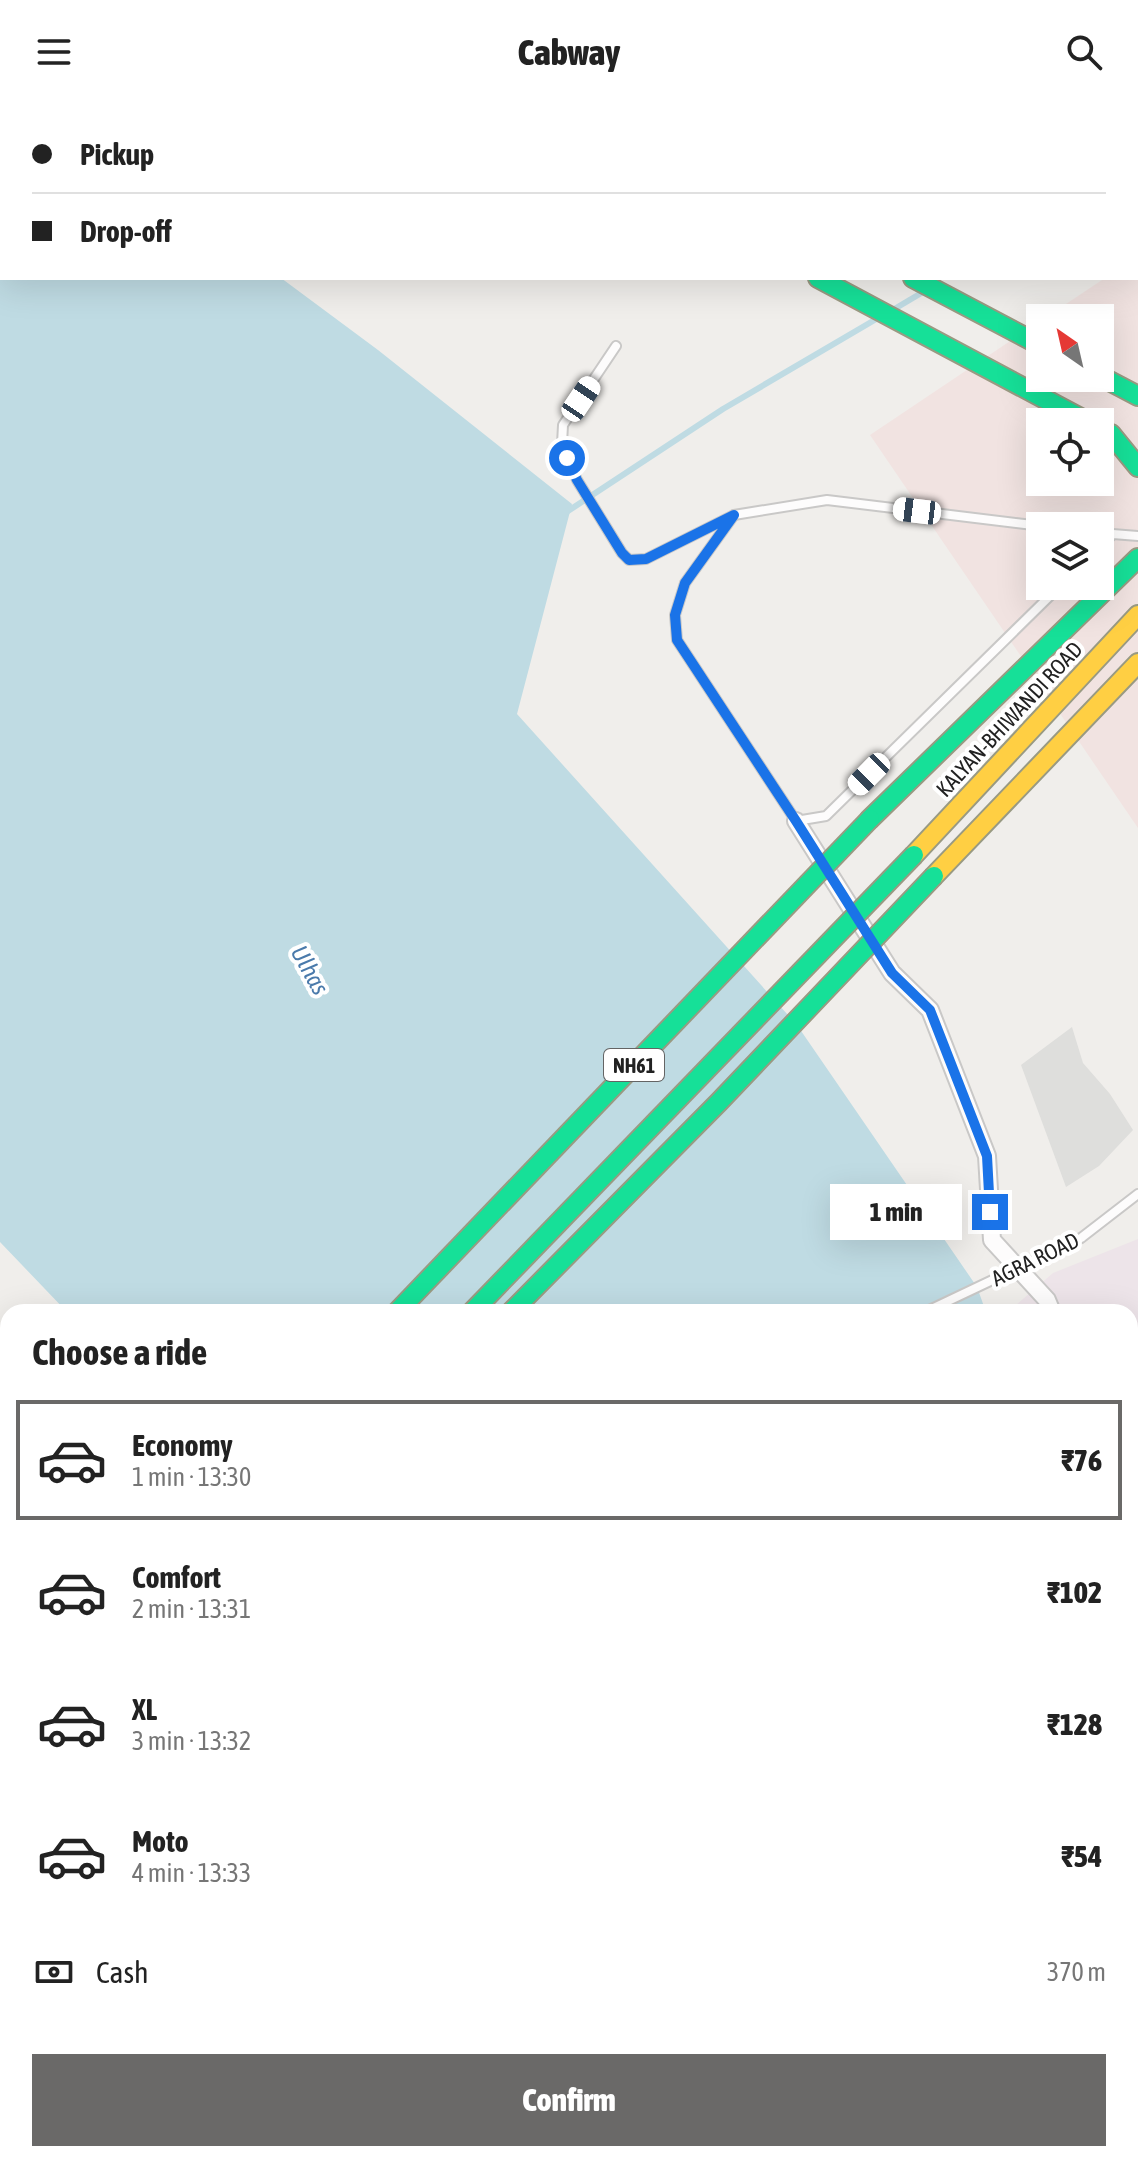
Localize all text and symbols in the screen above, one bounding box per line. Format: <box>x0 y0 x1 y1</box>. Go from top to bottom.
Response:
icon: menu <box>32 30 76 74</box>
icon: search <box>1062 30 1106 74</box>
text: Cabway <box>518 31 620 73</box>
text: Pickup <box>80 137 154 171</box>
text: Drop-off <box>80 214 172 248</box>
north arrow <box>1026 304 1114 392</box>
map controls <box>1026 304 1114 600</box>
car <box>558 372 604 426</box>
button: locate <box>1026 408 1114 496</box>
route start <box>549 440 585 476</box>
car <box>892 496 942 526</box>
button: layers <box>1026 512 1114 600</box>
street label: KALYAN-BHIWANDI ROAD <box>931 636 1087 802</box>
car <box>844 749 894 799</box>
water label: Ulhas <box>286 941 334 999</box>
road number: NH61 <box>604 1049 664 1081</box>
callout: 1 min <box>830 1184 962 1240</box>
route end <box>972 1194 1008 1230</box>
text: 1 min <box>869 1197 923 1227</box>
street label: AGRA ROAD <box>987 1227 1083 1291</box>
text: Choose a ride <box>32 1331 207 1373</box>
icon: car <box>36 1424 108 1496</box>
text: Economy <box>132 1428 233 1462</box>
text: ₹76 <box>1061 1443 1102 1477</box>
text: 1 min · 13:30 <box>132 1462 251 1492</box>
icon: car <box>36 1556 108 1628</box>
text: Comfort <box>132 1560 221 1594</box>
text: ₹102 <box>1047 1575 1102 1609</box>
text: 2 min · 13:31 <box>132 1594 251 1624</box>
icon: car <box>36 1688 108 1760</box>
text: XL <box>132 1692 157 1726</box>
text: ₹128 <box>1047 1707 1102 1741</box>
text: 3 min · 13:32 <box>132 1726 251 1756</box>
icon: car <box>36 1820 108 1892</box>
text: Moto <box>132 1824 189 1858</box>
text: ₹54 <box>1061 1839 1102 1873</box>
text: 4 min · 13:33 <box>132 1858 251 1888</box>
icon: cash <box>32 1950 76 1994</box>
text: Cash <box>96 1955 149 1989</box>
text: 370 m <box>1047 1957 1106 1987</box>
button: Confirm <box>32 2054 1106 2146</box>

